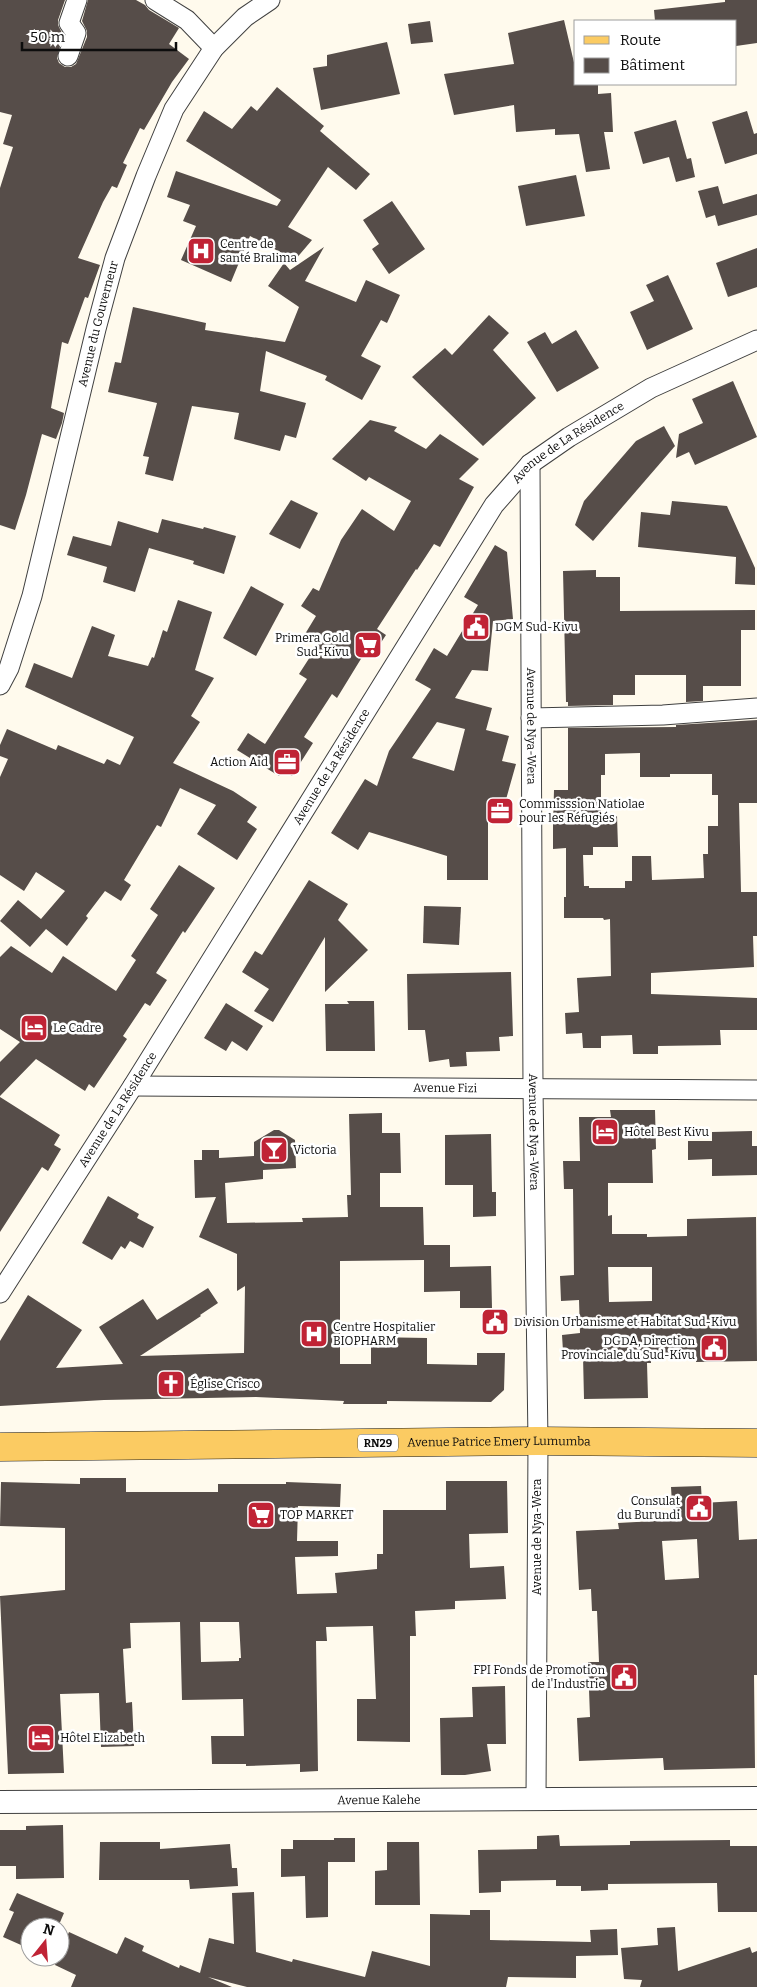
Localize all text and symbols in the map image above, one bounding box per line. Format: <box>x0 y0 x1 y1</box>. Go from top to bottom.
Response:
scale bar <box>22 20 176 52</box>
legend <box>574 20 737 85</box>
text: 50 m <box>30 28 66 46</box>
text: Route <box>620 31 661 49</box>
text: Bâtiment <box>620 56 685 74</box>
hospital icon: Centre de santé Bralima <box>186 236 216 266</box>
place label: Centre de santé Bralima <box>220 237 298 265</box>
street label: Avenue du Gouverneur <box>75 259 121 388</box>
street label: Avenue de La Résidence <box>509 399 626 486</box>
public building icon: DGM Sud-Kivu <box>461 612 491 642</box>
place label: DGM Sud-Kivu <box>495 620 579 634</box>
supermarket icon: Primera Gold Sud-Kivu <box>353 630 383 660</box>
place label: Primera Gold Sud-Kivu <box>275 631 350 659</box>
street label: Avenue de Nya-Wera <box>524 667 539 785</box>
street label: Avenue de La Résidence <box>290 706 373 827</box>
office icon: Action Aid <box>272 747 302 777</box>
place label: Action Aid <box>210 755 268 769</box>
office icon: Commisssion Natiolae pour les Réfugiés <box>485 796 515 826</box>
place label: Commisssion Natiolae pour les Réfugiés <box>519 797 645 825</box>
hotel icon: Le Cadre <box>19 1013 49 1043</box>
place label: Le Cadre <box>53 1021 101 1035</box>
street label: Avenue de La Résidence <box>76 1049 159 1170</box>
street label: Avenue de Nya-Wera <box>526 1073 541 1191</box>
street label: Avenue Fizi <box>413 1081 478 1095</box>
hotel icon: Hôtel Best Kivu <box>590 1117 620 1147</box>
place label: Hôtel Best Kivu <box>624 1125 710 1139</box>
bar icon: Victoria <box>259 1135 289 1165</box>
place label: Victoria <box>293 1143 337 1157</box>
public building icon: Division Urbanisme et Habitat Sud-Kivu <box>480 1307 510 1337</box>
place label: Division Urbanisme et Habitat Sud-Kivu <box>514 1315 737 1329</box>
hospital icon: Centre Hospitalier BIOPHARM <box>299 1319 329 1349</box>
place label: Centre Hospitalier BIOPHARM <box>333 1320 436 1348</box>
public building icon: DGDA, Direction Provinciale du Sud-Kivu <box>699 1333 729 1363</box>
place label: DGDA, Direction Provinciale du Sud-Kivu <box>561 1334 696 1362</box>
church icon: Église Crisco <box>156 1369 186 1399</box>
place label: Église Crisco <box>190 1376 260 1391</box>
street label: Avenue Patrice Emery Lumumba <box>407 1434 591 1449</box>
road number: RN29 <box>358 1435 398 1452</box>
street label: Avenue de Nya-Wera <box>530 1478 544 1595</box>
public building icon: Consulat du Burundi <box>684 1493 714 1523</box>
place label: Consulat du Burundi <box>617 1494 681 1522</box>
supermarket icon: TOP MARKET <box>246 1500 276 1530</box>
place label: TOP MARKET <box>280 1508 354 1522</box>
public building icon: FPI Fonds de Promotion de l'Industrie <box>609 1662 639 1692</box>
place label: FPI Fonds de Promotion de l'Industrie <box>473 1663 605 1691</box>
hotel icon: Hôtel Elizabeth <box>26 1723 56 1753</box>
place label: Hôtel Elizabeth <box>60 1731 145 1745</box>
street label: Avenue Kalehe <box>337 1793 421 1807</box>
north arrow <box>20 1917 70 1967</box>
text: N <box>41 1920 56 1940</box>

